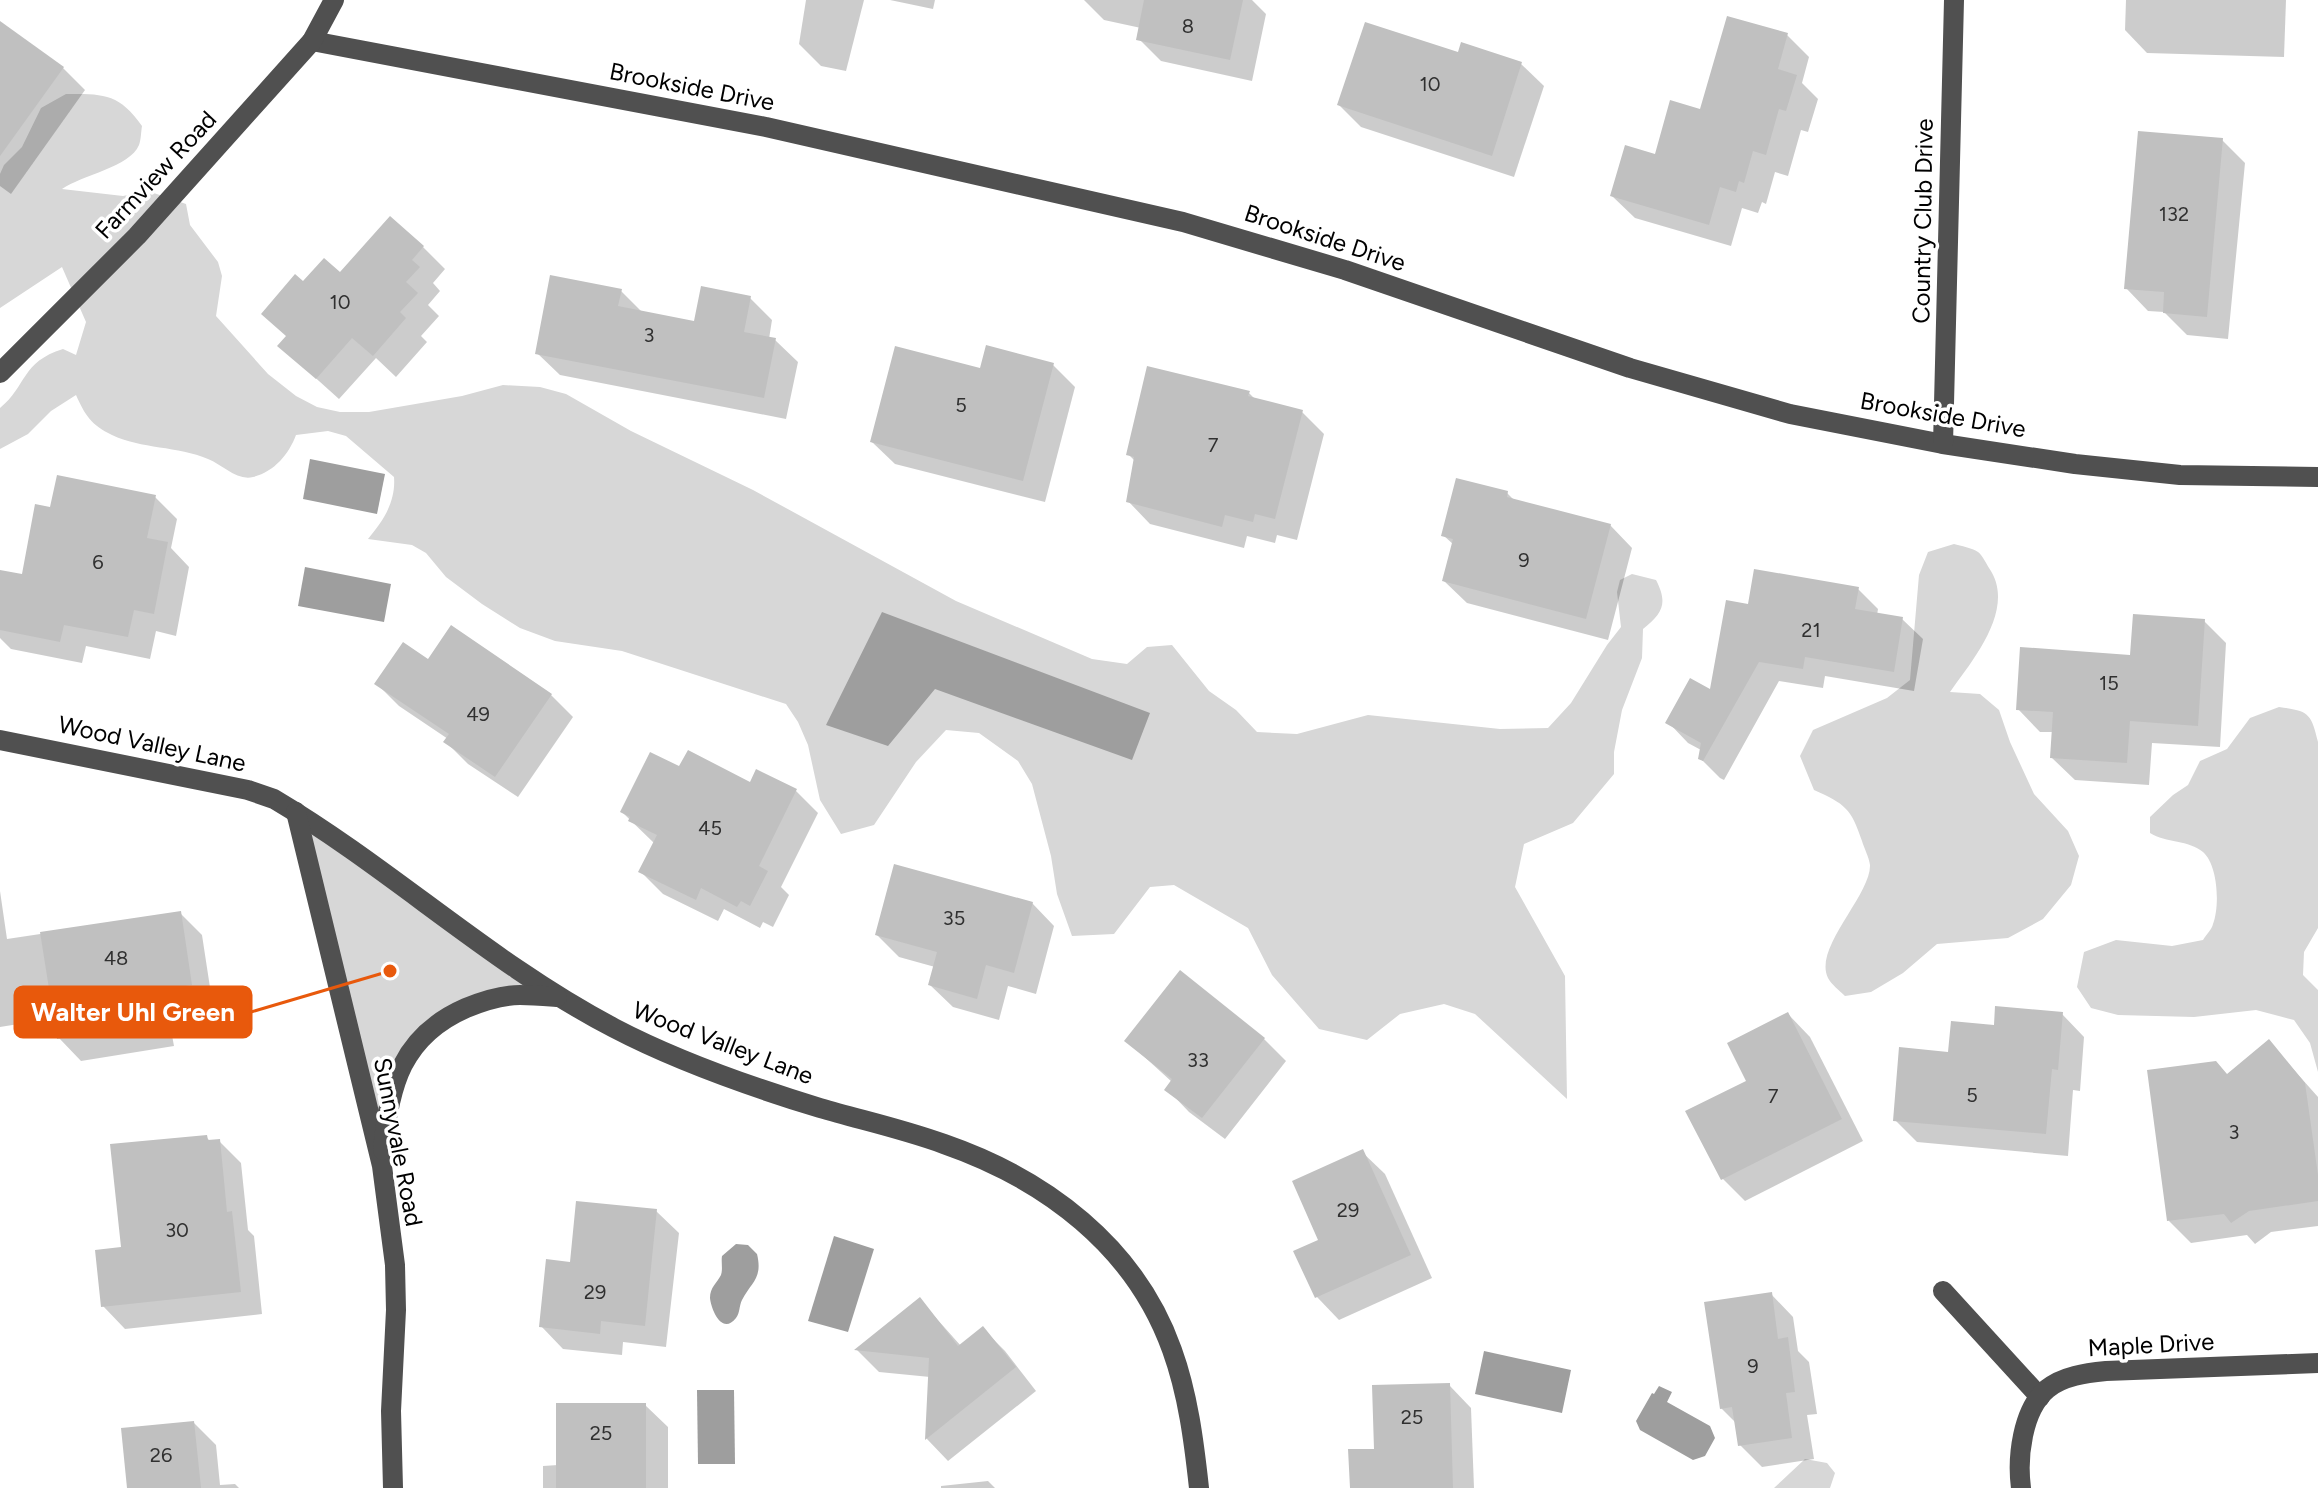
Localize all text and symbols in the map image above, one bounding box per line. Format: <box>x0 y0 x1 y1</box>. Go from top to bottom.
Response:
house number: 8 <box>1182 14 1194 38</box>
street label: Brookside Drive <box>607 56 777 117</box>
house number: 10 <box>1419 72 1441 96</box>
street label: Farmview Road <box>89 105 222 245</box>
street label: Country Club Drive <box>1906 118 1939 324</box>
street label: Brookside Drive <box>1241 198 1409 277</box>
house number: 132 <box>2159 202 2189 226</box>
house number: 10 <box>329 290 351 314</box>
house number: 3 <box>644 323 654 347</box>
street label: Brookside Drive <box>1858 386 2028 443</box>
house number: 5 <box>955 393 967 417</box>
house number: 7 <box>1208 433 1219 457</box>
house number: 9 <box>1518 548 1530 572</box>
house number: 6 <box>92 550 104 574</box>
house number: 21 <box>1801 618 1821 642</box>
house number: 15 <box>2099 671 2119 695</box>
house number: 49 <box>466 702 490 726</box>
street label: Wood Valley Lane <box>56 709 248 778</box>
house number: 45 <box>698 816 722 840</box>
house number: 35 <box>943 906 965 930</box>
house number: 48 <box>104 946 128 970</box>
callout: Walter Uhl Green <box>15 987 251 1037</box>
street label: Wood Valley Lane <box>629 995 817 1090</box>
text: Walter Uhl Green <box>31 996 235 1028</box>
house number: 33 <box>1187 1048 1209 1072</box>
street label: Sunnyvale Road <box>368 1055 429 1229</box>
house number: 5 <box>1966 1083 1978 1107</box>
house number: 7 <box>1768 1084 1779 1108</box>
house number: 3 <box>2229 1120 2239 1144</box>
house number: 29 <box>1337 1198 1359 1222</box>
house number: 30 <box>165 1218 189 1242</box>
house number: 29 <box>584 1280 606 1304</box>
street label: Maple Drive <box>2087 1327 2215 1362</box>
house number: 9 <box>1747 1354 1759 1378</box>
house number: 25 <box>1401 1405 1423 1429</box>
house number: 25 <box>590 1421 612 1445</box>
house number: 26 <box>150 1443 172 1467</box>

